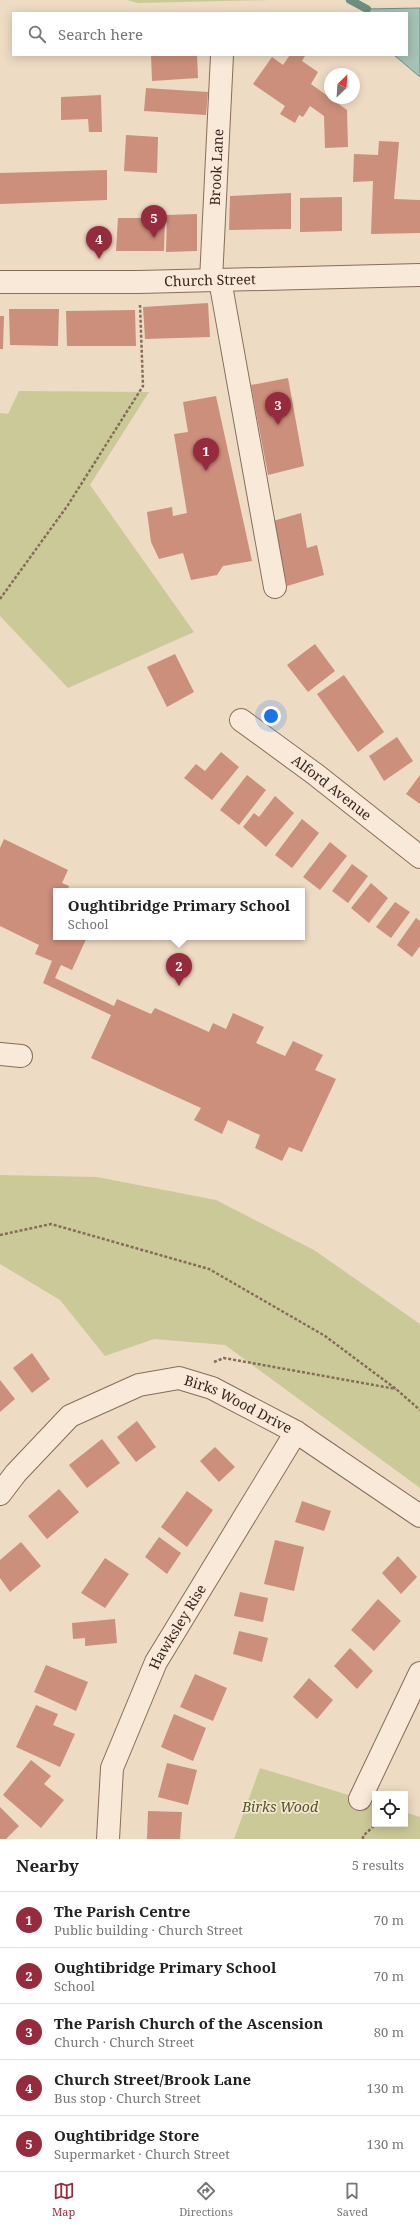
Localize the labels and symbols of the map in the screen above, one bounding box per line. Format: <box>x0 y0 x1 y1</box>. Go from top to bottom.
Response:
north arrow <box>324 68 360 104</box>
street label: Brook Lane <box>205 128 227 206</box>
pin: 5 <box>141 205 167 238</box>
pin: 4 <box>86 226 112 259</box>
street label: Church Street <box>164 269 256 290</box>
pin: 3 <box>265 392 291 425</box>
pin: 1 <box>193 438 219 471</box>
your location <box>261 706 281 726</box>
street label: Alford Avenue <box>288 750 376 824</box>
pin: 2 <box>166 953 192 986</box>
street label: Birks Wood Drive <box>182 1370 296 1437</box>
street label: Hawksley Rise <box>144 1580 210 1672</box>
park label: Birks Wood <box>241 1797 319 1816</box>

